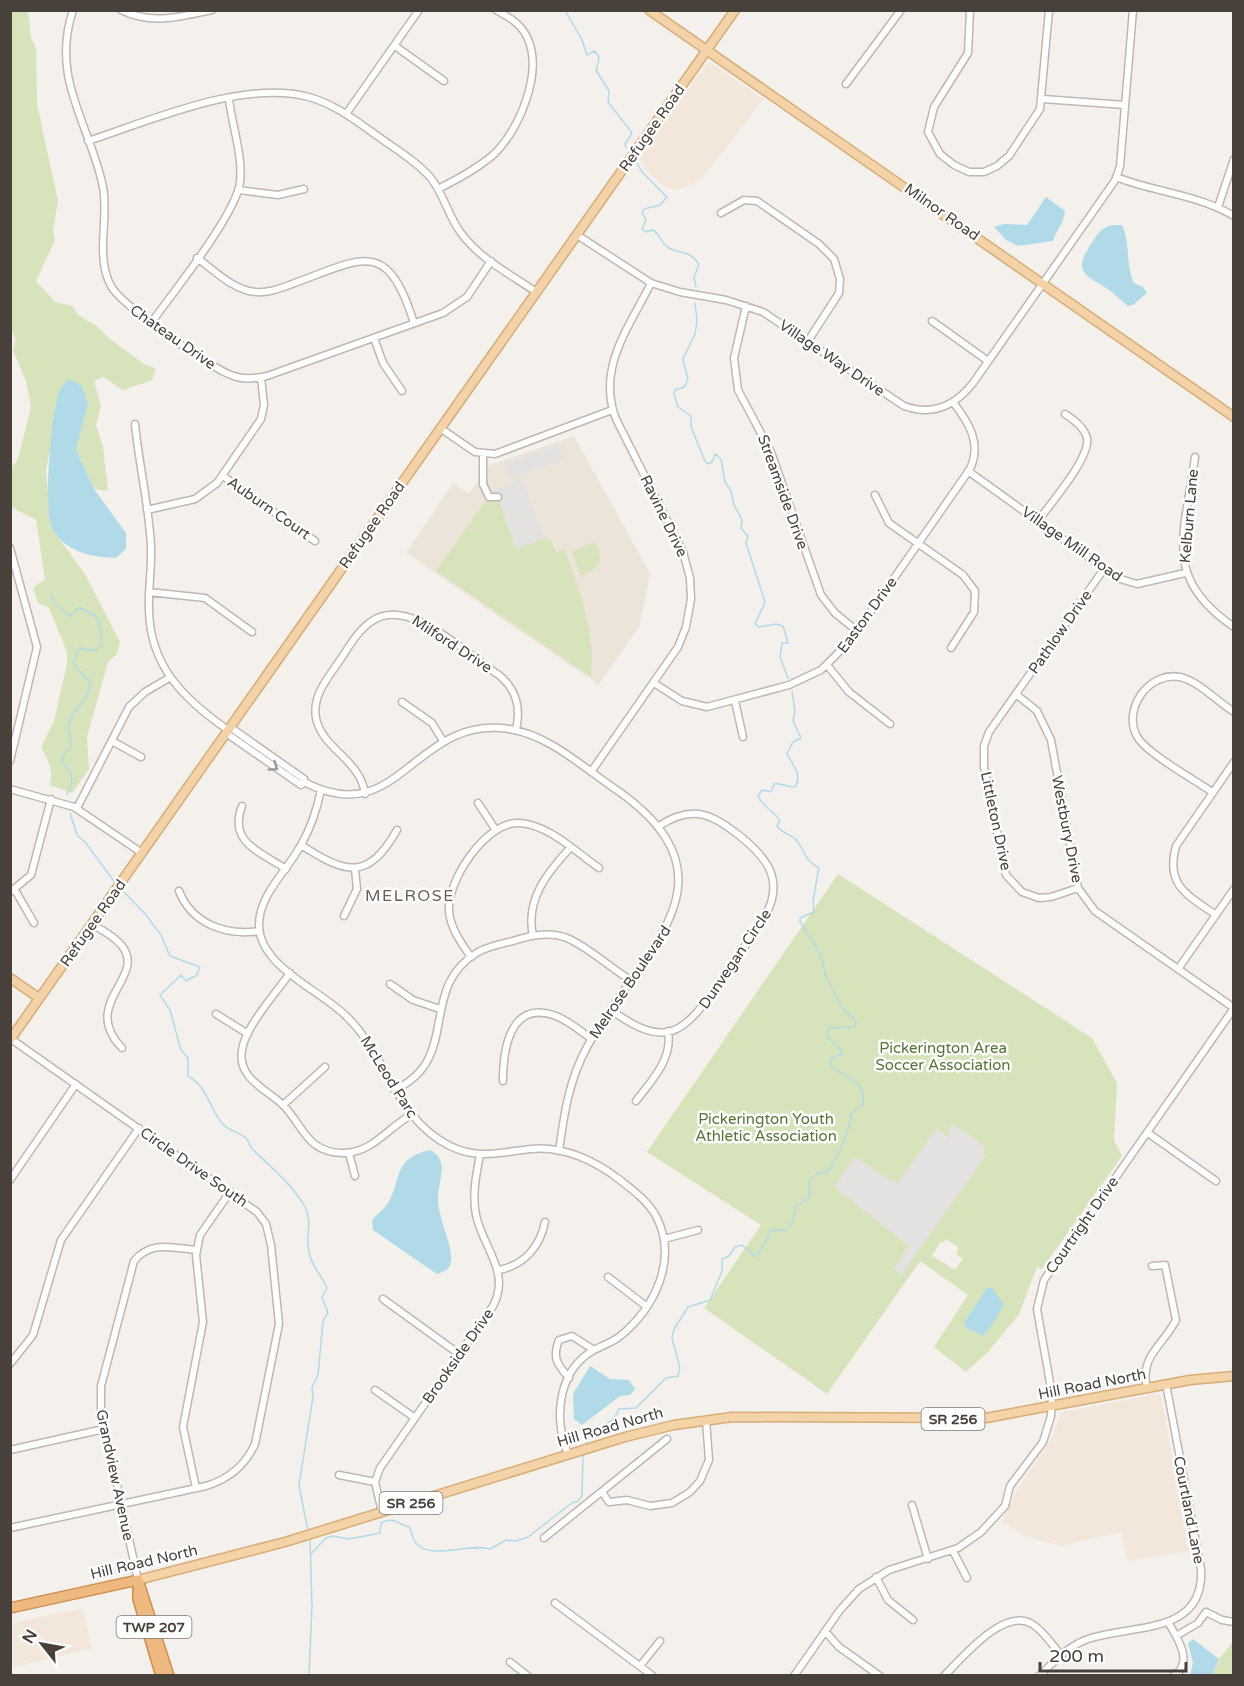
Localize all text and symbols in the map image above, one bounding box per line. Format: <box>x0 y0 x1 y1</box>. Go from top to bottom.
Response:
street label: Refugee Road <box>615 81 689 175</box>
street label: Milnor Road <box>901 180 983 244</box>
street label: Chateau Drive <box>127 301 219 373</box>
street label: Village Way Drive <box>776 316 888 400</box>
street label: Streamside Drive <box>754 432 812 552</box>
street label: Kelburn Lane <box>1176 468 1202 564</box>
street label: Ravine Drive <box>636 472 692 560</box>
street label: Auburn Court <box>224 473 314 543</box>
street label: Refugee Road <box>335 478 409 572</box>
street label: Village Mill Road <box>1018 503 1126 585</box>
street label: Easton Drive <box>833 573 901 657</box>
street label: Pathlow Drive <box>1024 587 1096 677</box>
street label: Milford Drive <box>408 611 496 677</box>
one-way arrow <box>267 760 278 771</box>
street label: Littleton Drive <box>977 770 1015 872</box>
street label: Westbury Drive <box>1048 774 1086 884</box>
street label: Refugee Road <box>56 876 130 970</box>
district label: MELROSE <box>365 886 455 906</box>
street label: Dunvegan Circle <box>695 906 775 1012</box>
street label: Melrose Boulevard <box>585 922 675 1042</box>
street label: McLeod Parc <box>357 1033 421 1121</box>
park label: Pickerington Area Soccer Association <box>876 1039 1010 1074</box>
park label: Pickerington Youth Athletic Association <box>695 1110 837 1145</box>
street label: Circle Drive South <box>137 1123 251 1211</box>
street label: Courtright Drive <box>1042 1173 1122 1277</box>
street label: Brookside Drive <box>419 1305 497 1407</box>
street label: Hill Road North <box>1037 1365 1147 1403</box>
street label: Hill Road North <box>555 1403 665 1451</box>
street label: Grandview Avenue <box>92 1408 138 1542</box>
road number: SR 256 <box>922 1408 984 1430</box>
street label: Courtland Lane <box>1170 1455 1208 1565</box>
road number: SR 256 <box>380 1492 442 1514</box>
street label: Hill Road North <box>89 1541 199 1583</box>
north arrow <box>12 1614 72 1674</box>
road number: TWP 207 <box>116 1616 192 1638</box>
text: N <box>18 1626 42 1647</box>
scale bar <box>1040 1635 1186 1673</box>
text: 200 m <box>1049 1645 1104 1667</box>

